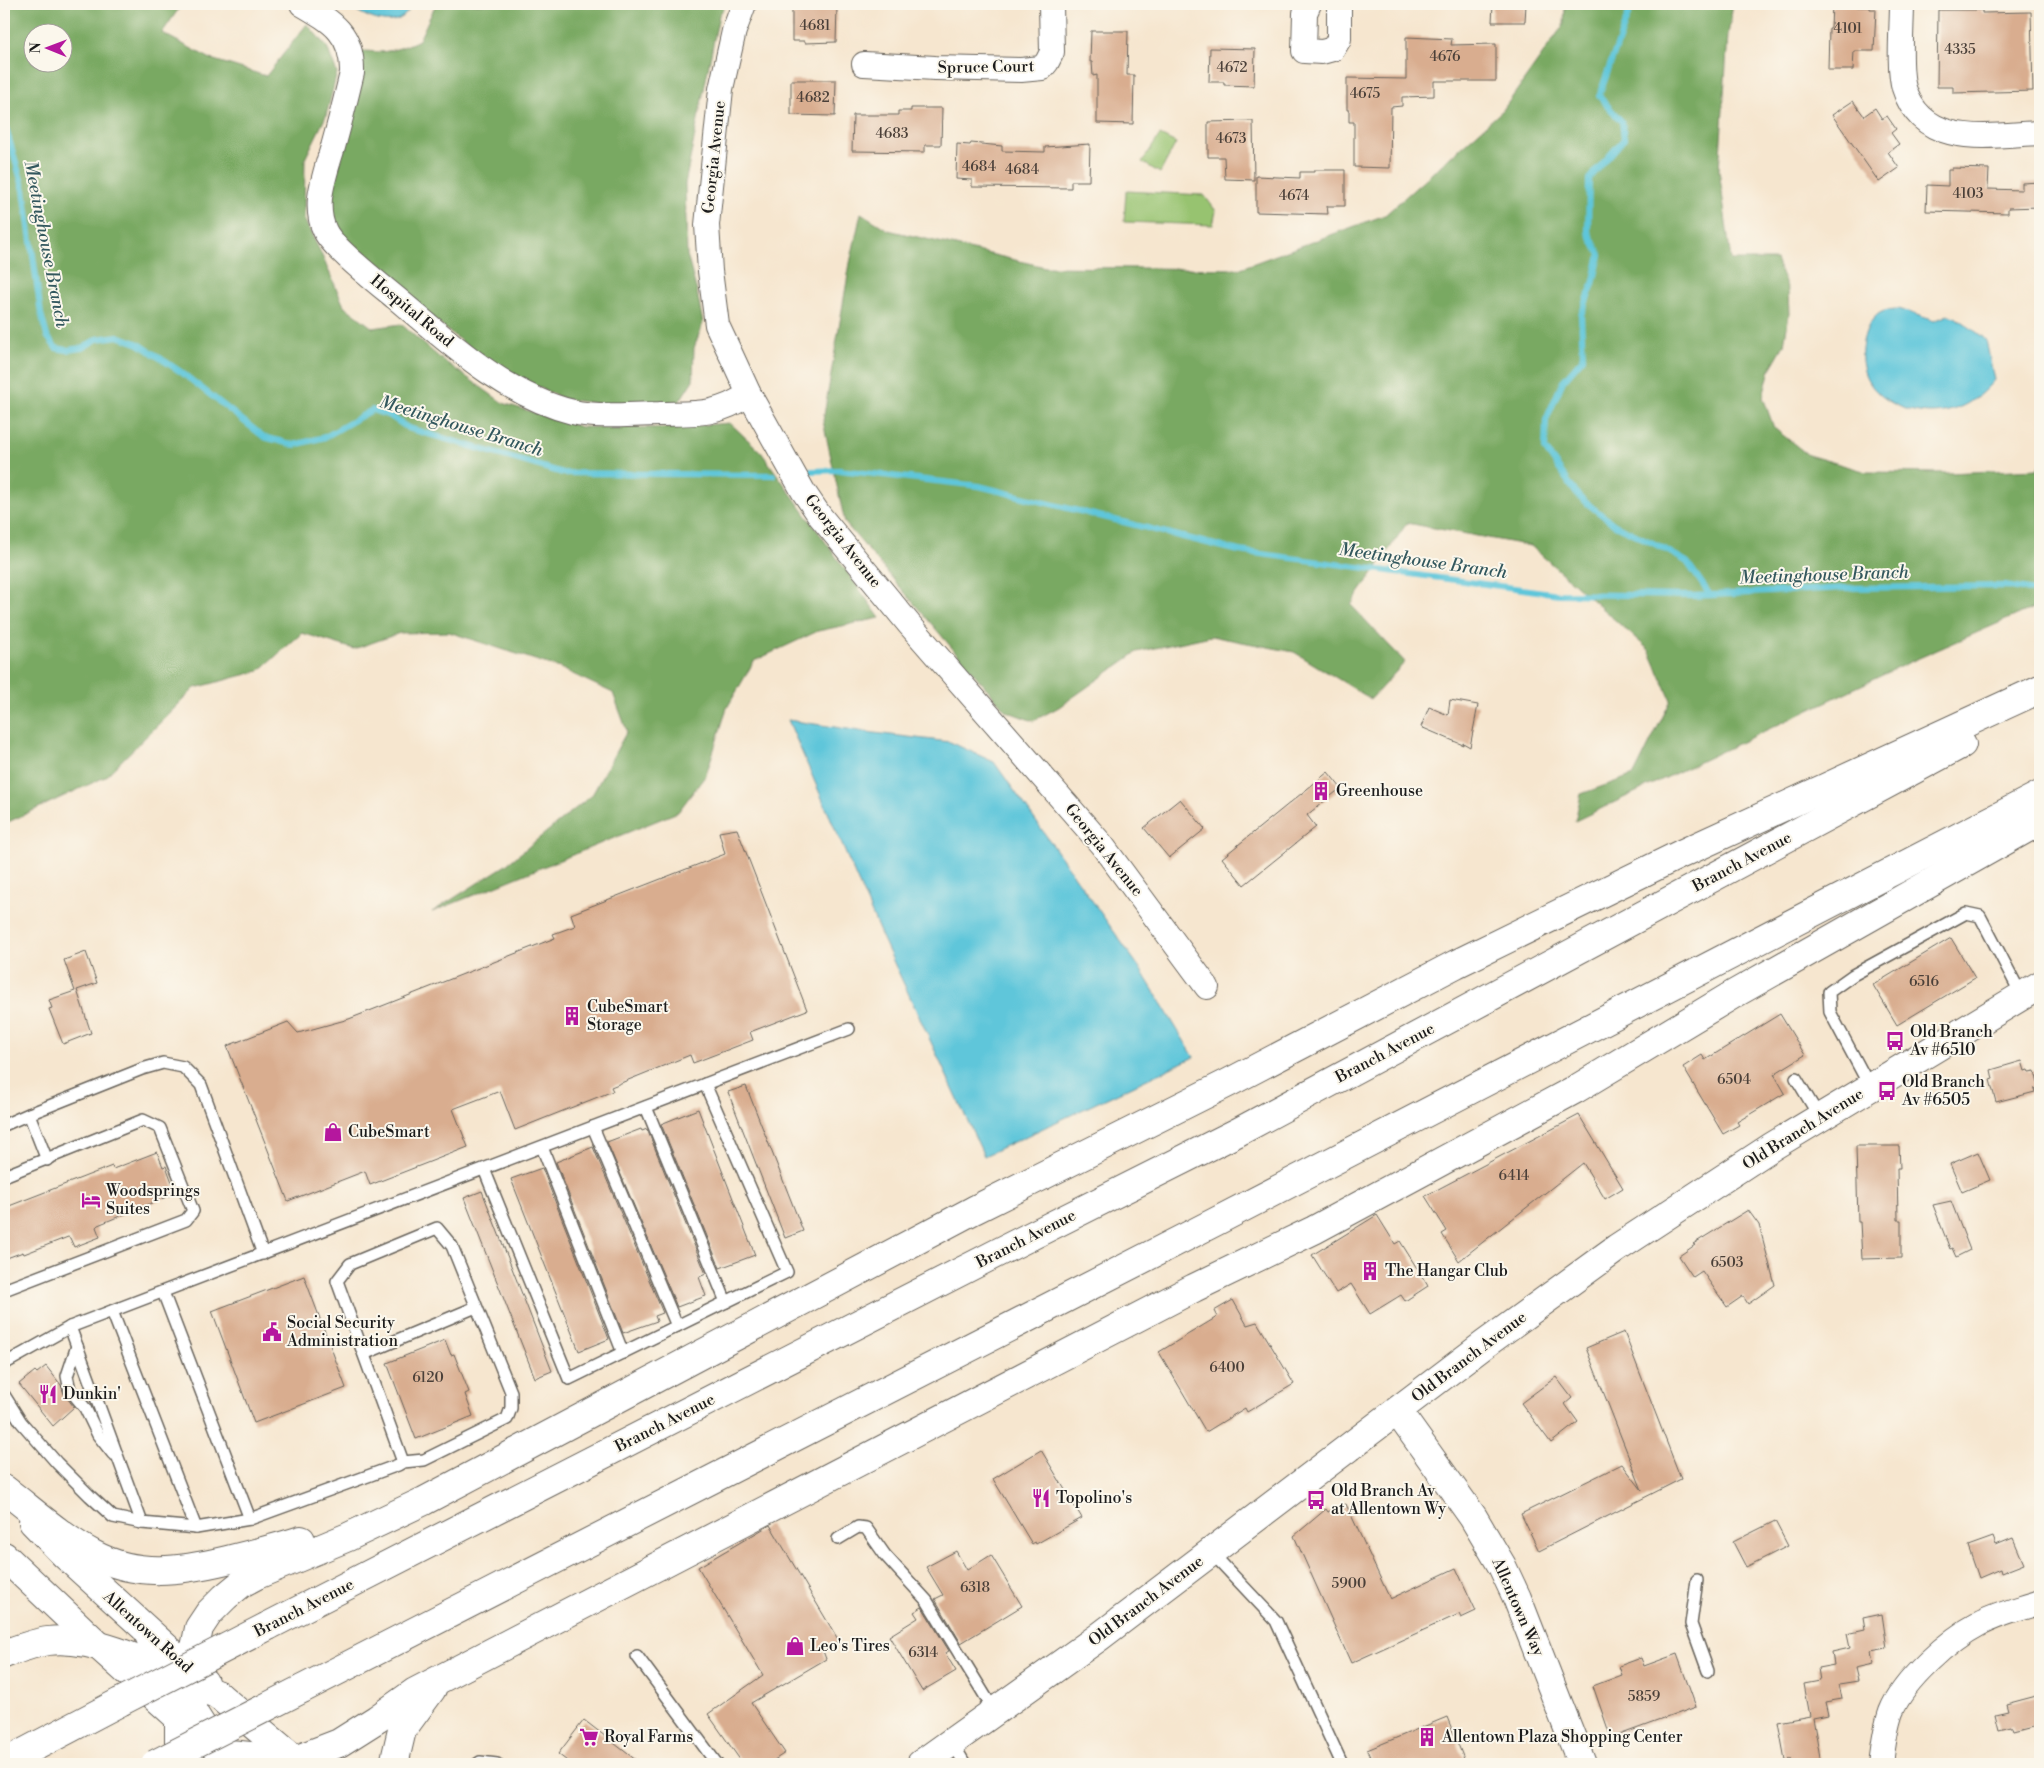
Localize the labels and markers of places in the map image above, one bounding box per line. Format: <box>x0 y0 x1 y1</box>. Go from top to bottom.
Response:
building icon: Greenhouse <box>1310 780 1332 802</box>
place label: Greenhouse <box>1336 781 1423 801</box>
place label: CubeSmart Storage <box>587 997 669 1035</box>
building icon: CubeSmart Storage <box>561 1005 583 1027</box>
place label: Old Branch Av #6510 <box>1909 1022 1993 1060</box>
bus stop icon: Old Branch Av #6510 <box>1884 1030 1906 1052</box>
place label: Old Branch Av #6505 <box>1901 1072 1985 1110</box>
bus stop icon: Old Branch Av #6505 <box>1876 1080 1898 1102</box>
shop icon: CubeSmart <box>322 1121 344 1143</box>
place label: CubeSmart <box>348 1122 430 1142</box>
place label: Woodsprings Suites <box>105 1181 200 1219</box>
hotel icon: Woodsprings Suites <box>80 1189 102 1211</box>
building icon: The Hangar Club <box>1359 1260 1381 1282</box>
place label: The Hangar Club <box>1385 1261 1508 1281</box>
place label: Social Security Administration <box>286 1313 399 1351</box>
public building icon: Social Security Administration <box>261 1321 283 1343</box>
restaurant icon: Dunkin' <box>37 1383 59 1405</box>
place label: Dunkin' <box>63 1384 121 1404</box>
place label: Old Branch Av at Allentown Wy <box>1331 1481 1446 1519</box>
restaurant icon: Topolino's <box>1030 1487 1052 1509</box>
place label: Topolino's <box>1056 1488 1132 1508</box>
bus stop icon: Old Branch Av at Allentown Wy <box>1305 1489 1327 1511</box>
shop icon: Leo's Tires <box>784 1635 806 1657</box>
place label: Leo's Tires <box>810 1636 890 1656</box>
supermarket icon: Royal Farms <box>578 1726 600 1748</box>
building icon: Allentown Plaza Shopping Center <box>1416 1726 1438 1748</box>
place label: Royal Farms <box>604 1727 693 1747</box>
place label: Allentown Plaza Shopping Center <box>1441 1727 1683 1747</box>

